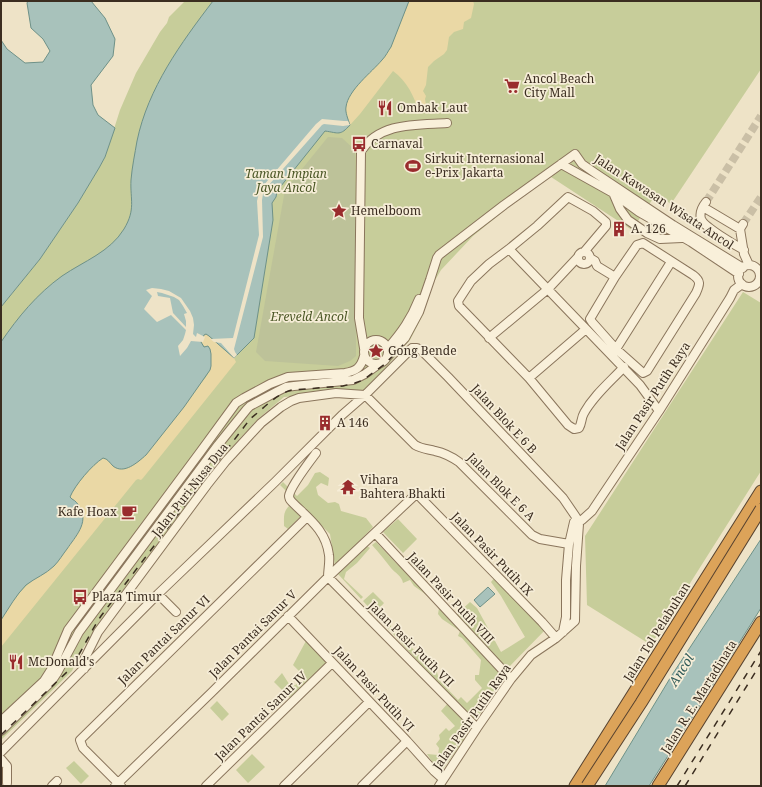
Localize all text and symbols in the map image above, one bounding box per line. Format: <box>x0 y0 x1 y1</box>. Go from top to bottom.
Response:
place label: Ancol Beach City Mall <box>524 70 595 101</box>
supermarket icon: Ancol Beach City Mall <box>503 77 521 95</box>
restaurant icon: Ombak Laut <box>376 99 394 117</box>
place label: Ombak Laut <box>397 99 468 116</box>
bus stop icon: Carnaval <box>350 135 368 153</box>
place label: Carnaval <box>371 135 423 152</box>
street label: Jalan Kawasan Wisata Ancol <box>590 149 738 253</box>
place label: Sirkuit Internasional e-Prix Jakarta <box>425 150 544 181</box>
sports icon: Sirkuit Internasional e-Prix Jakarta <box>404 157 422 175</box>
park label: Taman Impian Jaya Ancol <box>245 165 327 196</box>
place icon: Hemelboom <box>330 202 348 220</box>
place label: Hemelboom <box>351 202 421 219</box>
building icon: A. 126 <box>610 220 628 238</box>
place label: A. 126 <box>631 220 666 237</box>
park label: Ereveld Ancol <box>270 308 348 325</box>
street label: Jalan Pasir Putih Raya <box>611 338 694 454</box>
place icon: Gong Bende <box>367 342 385 360</box>
place label: Gong Bende <box>388 342 457 359</box>
street label: Jalan Blok E 6 B <box>467 379 541 457</box>
building icon: A 146 <box>316 414 334 432</box>
place label: A 146 <box>337 414 369 431</box>
street label: Jalan Puri Nusa Dua <box>147 439 232 541</box>
street label: Jalan Blok E 6 A <box>463 448 540 525</box>
place label: Vihara Bahtera Bhakti <box>360 471 446 502</box>
temple icon: Vihara Bahtera Bhakti <box>339 478 357 496</box>
place label: Kafe Hoax <box>58 503 117 520</box>
cafe icon: Kafe Hoax <box>120 503 138 521</box>
street label: Jalan Pasir Putih IX <box>447 507 537 599</box>
street label: Jalan Pasir Putih VIII <box>405 549 497 647</box>
street label: Jalan Tol Pelabuhan <box>619 579 694 685</box>
street label: Jalan Pantai Sanur V <box>204 585 301 682</box>
bus stop icon: Plaza Timur <box>71 588 89 606</box>
place label: Plaza Timur <box>92 588 162 605</box>
street label: Jalan Pantai Sanur VI <box>113 591 213 689</box>
street label: Jalan R. E. Martadinata <box>656 636 741 758</box>
street label: Jalan Pasir Putih VII <box>330 642 418 735</box>
street label: Jalan Pasir Putih VI <box>331 644 417 734</box>
water label: Ancol <box>664 650 698 690</box>
restaurant icon: McDonald's <box>7 653 25 671</box>
place label: McDonald's <box>28 653 94 670</box>
street label: Jalan Pasir Putih Raya <box>428 660 515 774</box>
street label: Jalan Pantai Sanur IV <box>210 667 311 765</box>

